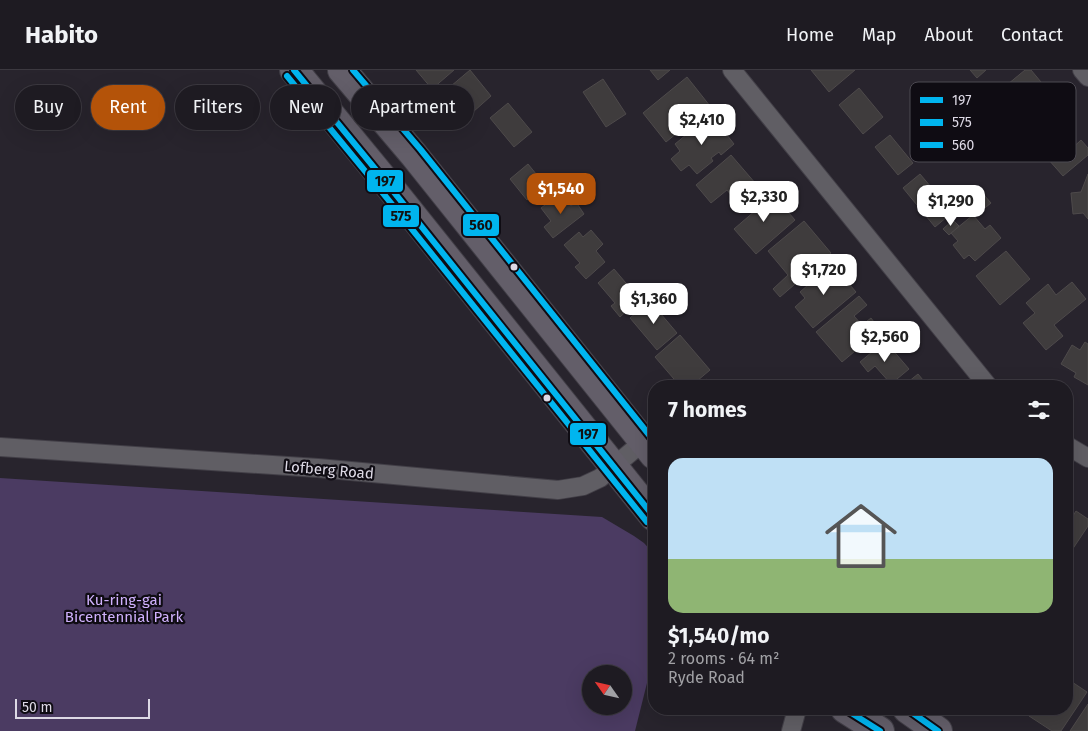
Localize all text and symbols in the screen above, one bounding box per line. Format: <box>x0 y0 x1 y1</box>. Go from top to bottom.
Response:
text: Habito <box>25 21 98 49</box>
text: Home <box>786 24 834 46</box>
text: Map <box>862 24 896 46</box>
text: About <box>924 24 973 46</box>
text: Contact <box>1001 24 1063 46</box>
legend <box>910 82 1076 162</box>
chip: Buy <box>15 85 81 130</box>
chip: Rent <box>91 85 165 130</box>
chip: Filters <box>175 85 260 130</box>
chip: New <box>270 85 341 130</box>
chip: Apartment <box>351 85 474 130</box>
text: 197 <box>952 92 971 109</box>
pin: $2,410 <box>661 104 743 146</box>
text: $2,410 <box>679 110 725 129</box>
text: 575 <box>952 114 972 131</box>
text: 560 <box>952 137 974 154</box>
line badge: 197 <box>366 169 404 193</box>
pin: $1,540 <box>520 172 602 215</box>
text: 197 <box>375 173 396 190</box>
text: $1,540 <box>538 179 584 198</box>
pin: $2,330 <box>723 180 805 223</box>
pin: $1,290 <box>910 184 992 227</box>
text: $2,330 <box>741 187 788 206</box>
text: $1,290 <box>928 191 974 210</box>
line badge: 575 <box>382 204 420 228</box>
text: 575 <box>391 208 412 225</box>
line badge: 560 <box>462 213 500 237</box>
text: 560 <box>469 217 493 234</box>
pin: $1,720 <box>783 254 865 296</box>
text: $1,720 <box>802 260 846 279</box>
unlabelled marker <box>509 262 519 272</box>
pin: $1,360 <box>613 282 695 325</box>
text: $1,360 <box>631 289 677 308</box>
pin: $2,560 <box>844 320 926 363</box>
text: $2,560 <box>861 327 909 346</box>
unlabelled marker <box>542 393 552 403</box>
icon: filters <box>1025 396 1053 424</box>
text: 7 homes <box>668 397 747 423</box>
line badge: 197 <box>569 422 607 446</box>
text: 197 <box>578 426 599 443</box>
street label: Lofberg Road <box>283 457 375 483</box>
icon: home <box>816 491 906 581</box>
park label: Ku-ring-gai Bicentennial Park <box>65 591 183 626</box>
text: $1,540/mo <box>668 623 769 649</box>
text: 2 rooms · 64 m² <box>668 649 779 668</box>
north arrow <box>582 665 632 715</box>
map controls <box>582 665 632 715</box>
text: Ryde Road <box>668 668 745 687</box>
scale bar <box>15 696 150 719</box>
text: 50 m <box>22 699 53 716</box>

